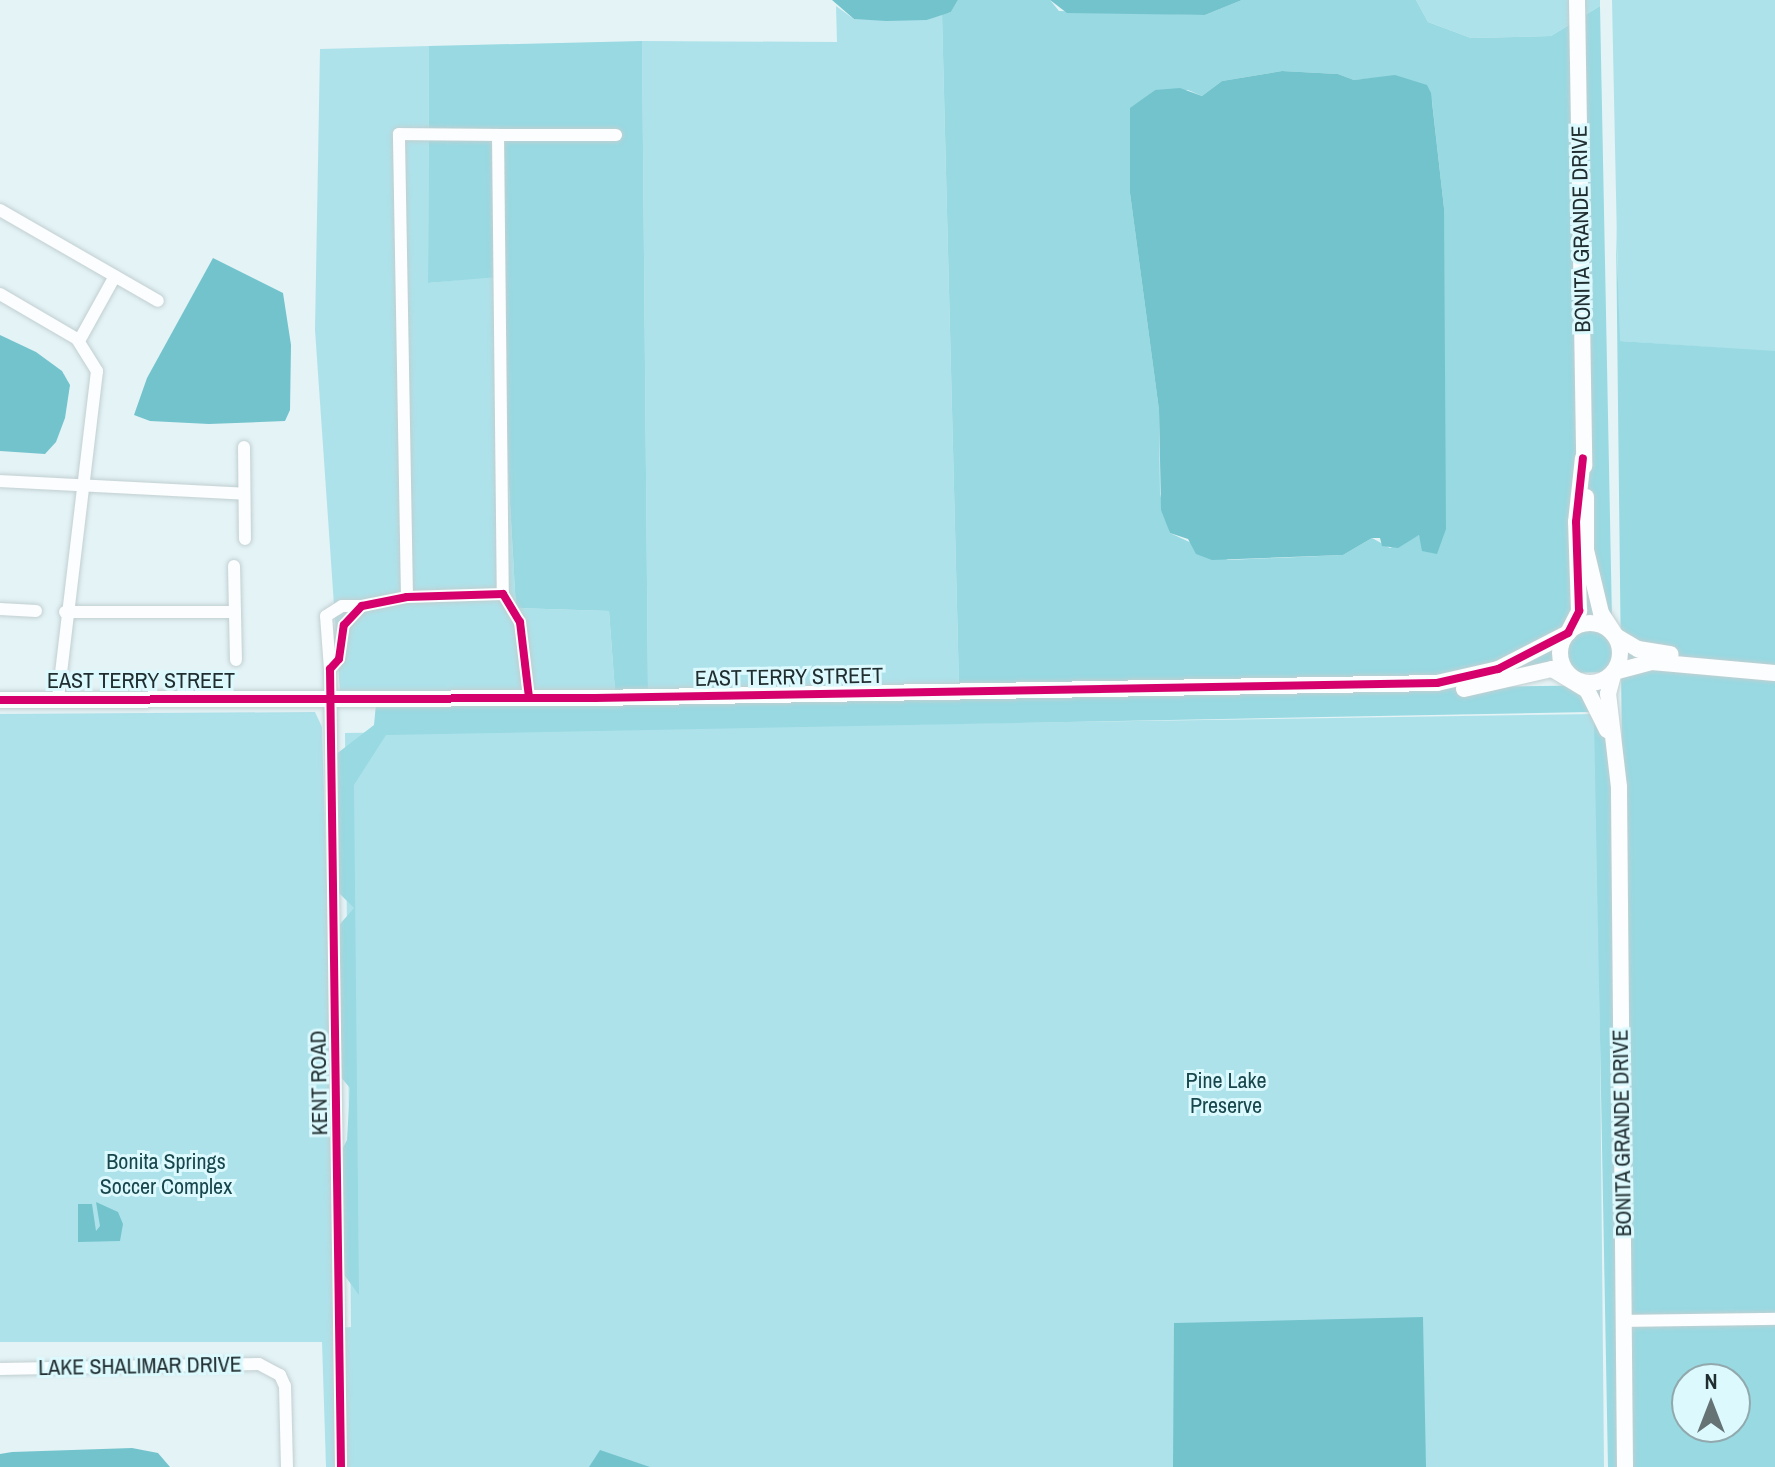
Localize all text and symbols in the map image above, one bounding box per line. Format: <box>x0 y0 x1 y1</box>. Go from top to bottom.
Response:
street label: BONITA GRANDE DRIVE <box>1566 125 1596 333</box>
street label: EAST TERRY STREET <box>694 662 884 692</box>
street label: EAST TERRY STREET <box>46 668 236 694</box>
street label: BONITA GRANDE DRIVE <box>1607 1029 1637 1237</box>
street label: KENT ROAD <box>305 1030 333 1136</box>
park label: Pine Lake Preserve <box>1185 1067 1267 1118</box>
park label: Bonita Springs Soccer Complex <box>100 1148 232 1200</box>
street label: LAKE SHALIMAR DRIVE <box>38 1351 242 1381</box>
north arrow <box>1671 1363 1751 1443</box>
text: N <box>1704 1366 1718 1396</box>

